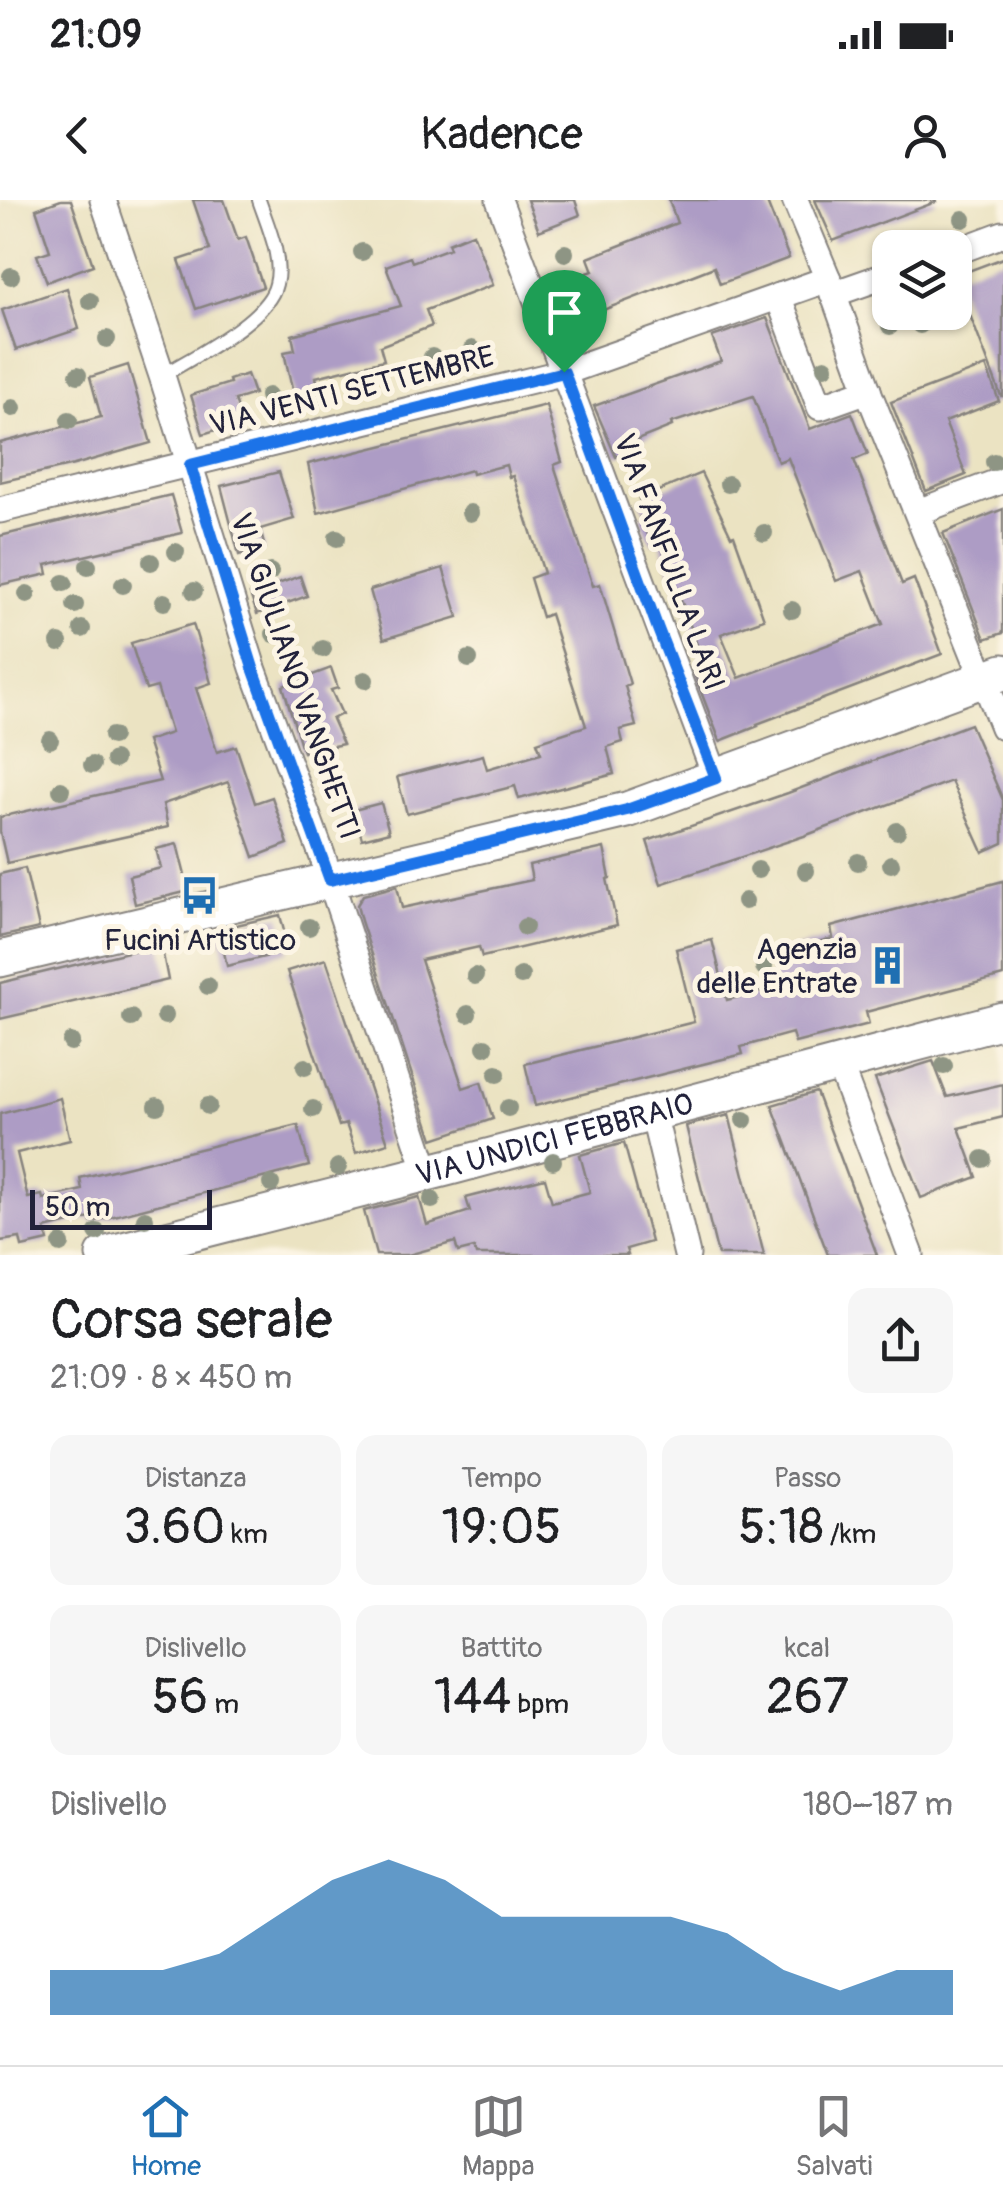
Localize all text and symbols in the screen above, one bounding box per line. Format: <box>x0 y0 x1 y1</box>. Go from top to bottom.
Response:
text: 21:09 <box>50 11 142 59</box>
text: Kadence <box>420 107 583 163</box>
icon: back <box>50 108 105 163</box>
icon: person <box>898 108 953 163</box>
map controls <box>872 230 972 330</box>
button: layers <box>872 230 972 330</box>
pin <box>522 270 607 373</box>
icon: arrive <box>537 285 592 340</box>
street label: VIA VENTI SETTEMBRE <box>206 338 498 444</box>
street label: VIA FANFULLA LARI <box>605 429 733 695</box>
street label: VIA GIULIANO VANGHETTI <box>222 508 368 844</box>
bus stop icon: Fucini Artistico <box>179 875 221 917</box>
place label: Fucini Artistico <box>104 922 296 959</box>
place label: Agenzia delle Entrate <box>697 931 857 1002</box>
building icon: Agenzia delle Entrate <box>866 945 908 987</box>
street label: VIA UNDICI FEBBRAIO <box>412 1085 697 1193</box>
scale bar <box>30 1185 212 1230</box>
text: 50 m <box>45 1190 110 1225</box>
text: Corsa serale <box>50 1286 332 1355</box>
button: share <box>848 1288 953 1393</box>
text: 21:09 · 8 × 450 m <box>50 1358 292 1398</box>
text: Distanza <box>145 1461 246 1496</box>
text: Tempo <box>461 1461 542 1496</box>
text: Passo <box>774 1461 841 1496</box>
text: 3.60 <box>123 1496 225 1559</box>
text: 19:05 <box>442 1496 561 1559</box>
text: 5:18 <box>739 1496 824 1559</box>
text: km <box>225 1517 268 1552</box>
text: /km <box>824 1517 876 1552</box>
text: Dislivello <box>144 1631 247 1666</box>
text: Battito <box>461 1631 542 1666</box>
text: kcal <box>785 1631 830 1666</box>
text: 56 <box>152 1666 208 1729</box>
text: 144 <box>434 1666 511 1729</box>
text: 267 <box>766 1666 849 1729</box>
text: m <box>208 1687 239 1722</box>
text: bpm <box>511 1687 569 1722</box>
text: Dislivello <box>50 1785 167 1825</box>
text: 180–187 m <box>803 1785 953 1825</box>
tab: Home <box>130 2089 201 2184</box>
tab: Mappa <box>462 2089 535 2184</box>
tab: Salvati <box>795 2089 873 2184</box>

